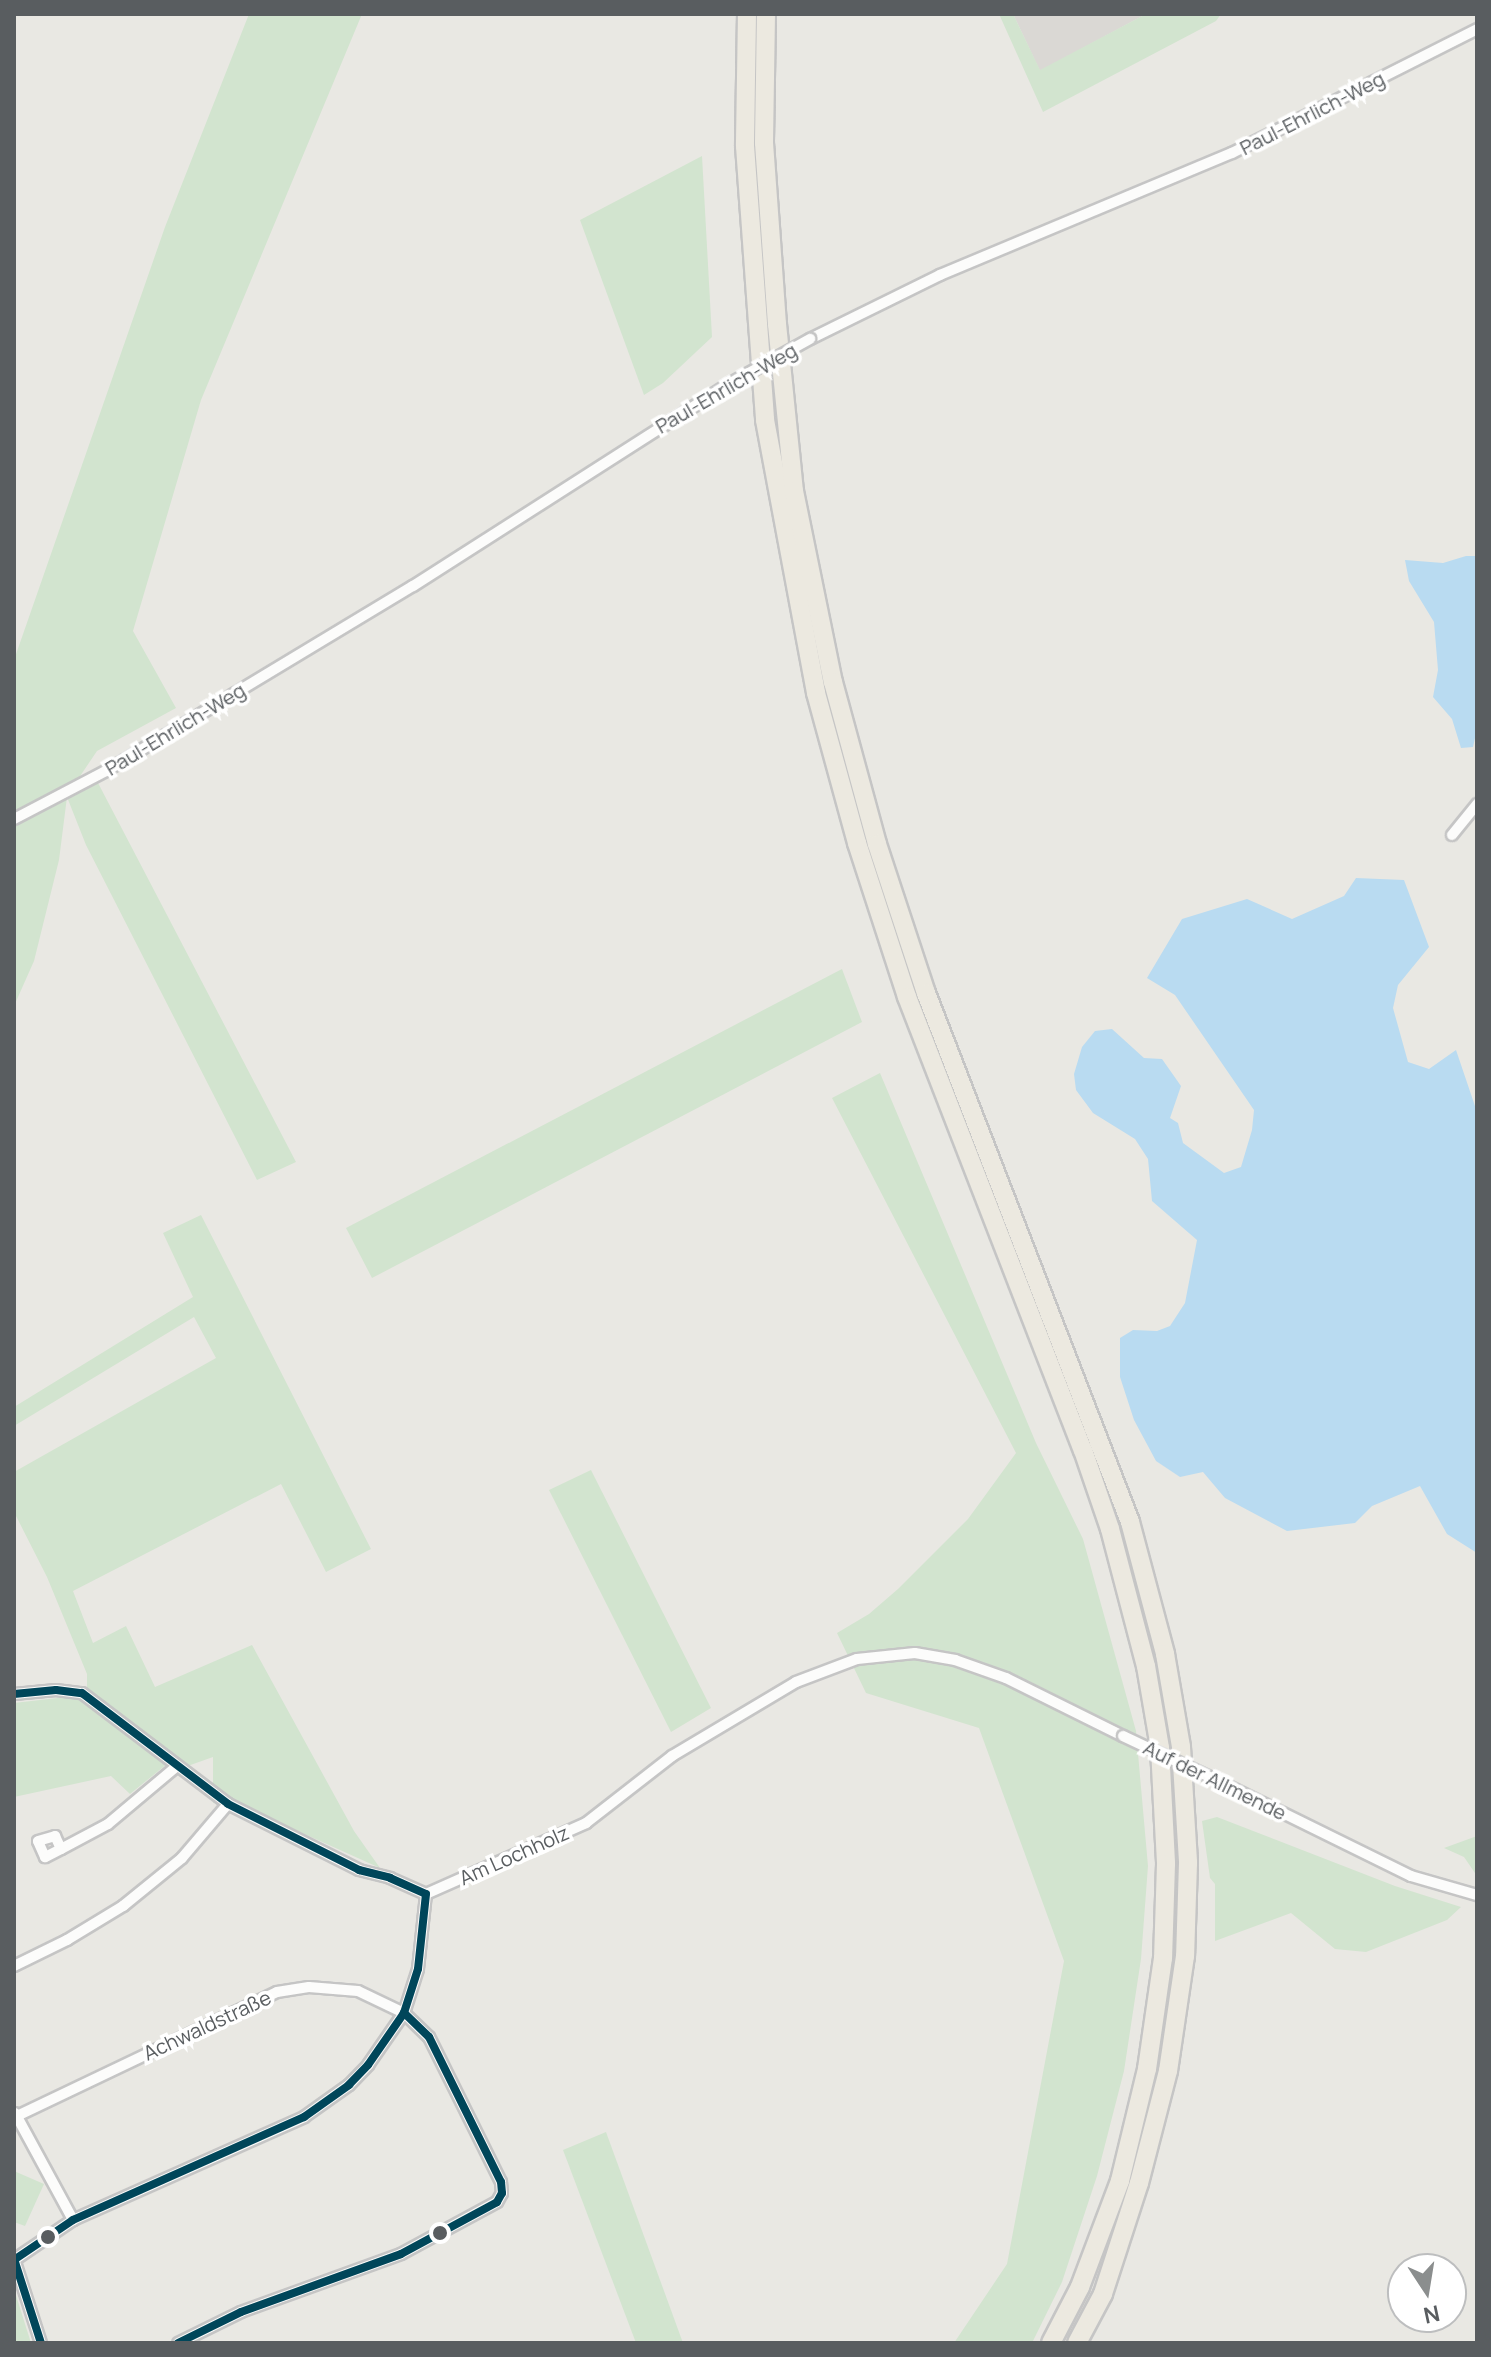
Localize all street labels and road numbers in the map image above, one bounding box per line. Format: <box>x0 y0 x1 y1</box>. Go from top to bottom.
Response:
street label: Paul-Ehrlich-Weg <box>1236 66 1388 160</box>
street label: Paul-Ehrlich-Weg <box>651 338 801 438</box>
street label: Paul-Ehrlich-Weg <box>101 678 249 780</box>
street label: Auf der Allmende <box>1140 1735 1290 1825</box>
street label: Am Lochholz <box>455 1820 573 1890</box>
street label: Achwaldstraße <box>139 1985 275 2065</box>

